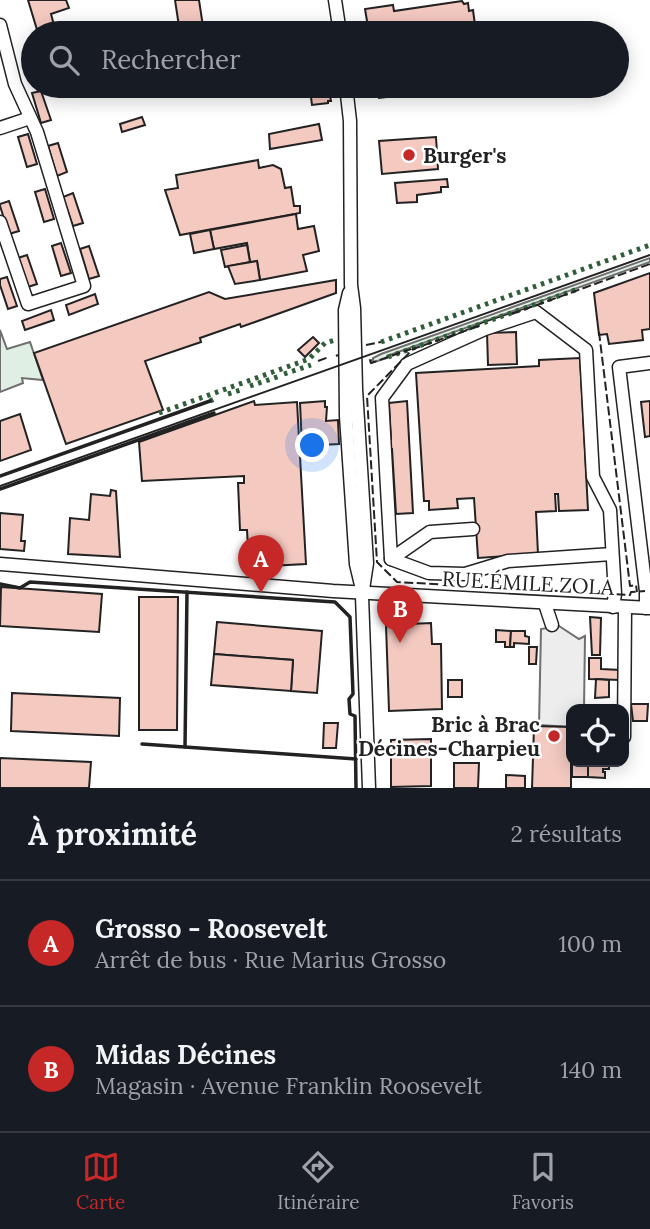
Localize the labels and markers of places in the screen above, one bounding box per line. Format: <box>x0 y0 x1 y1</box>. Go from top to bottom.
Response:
place label: Burger's <box>423 142 506 169</box>
marker: Burger's <box>401 147 417 163</box>
pin: A <box>238 535 284 593</box>
pin: B <box>377 585 423 643</box>
place label: Bric à Brac Décines-Charpieu <box>358 711 540 762</box>
marker: Bric à Brac Décines-Charpieu <box>546 728 562 744</box>

